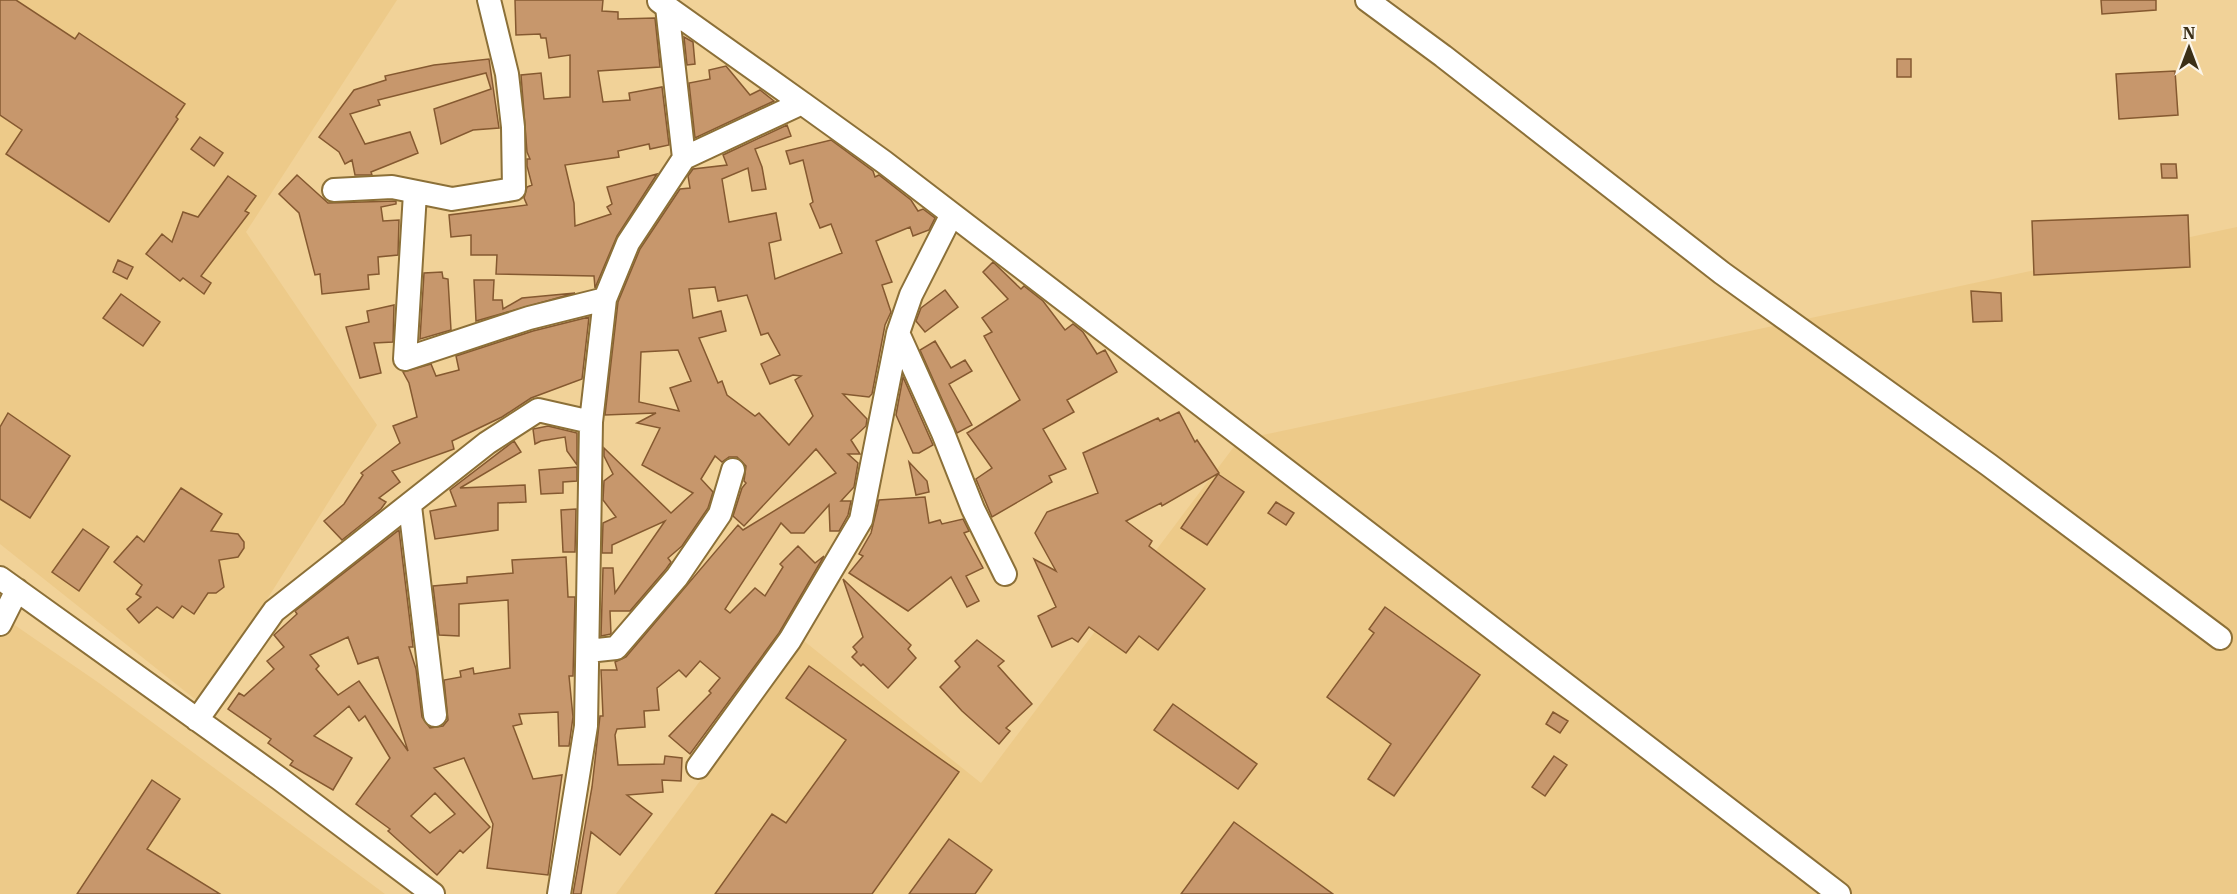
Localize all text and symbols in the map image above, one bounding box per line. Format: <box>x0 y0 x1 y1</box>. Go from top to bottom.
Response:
north arrow <box>2159 18 2219 78</box>
text: N <box>2183 23 2195 43</box>

